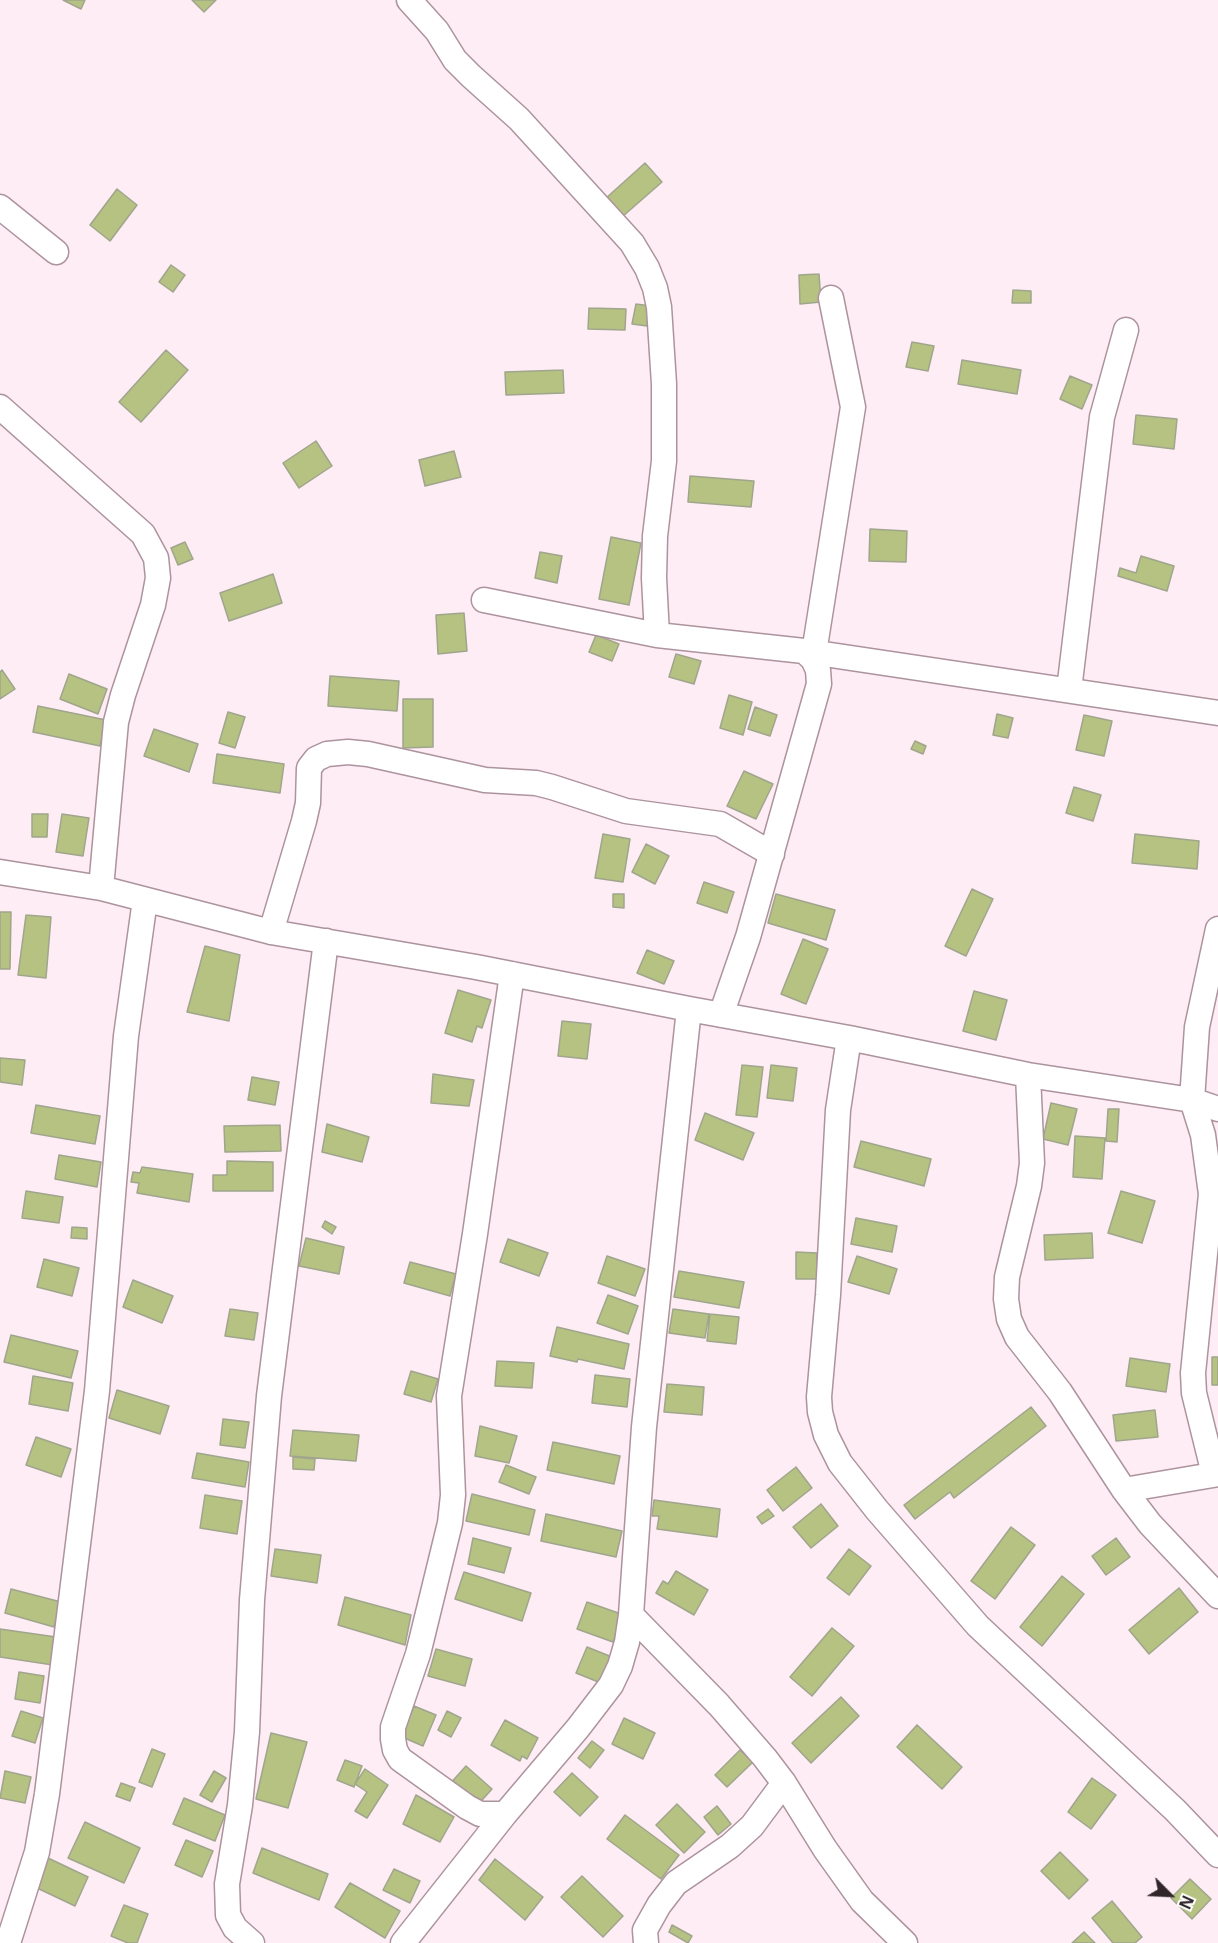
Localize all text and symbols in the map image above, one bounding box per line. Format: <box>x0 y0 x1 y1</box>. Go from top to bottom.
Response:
north arrow <box>1140 1865 1200 1925</box>
text: N <box>1174 1892 1199 1913</box>

